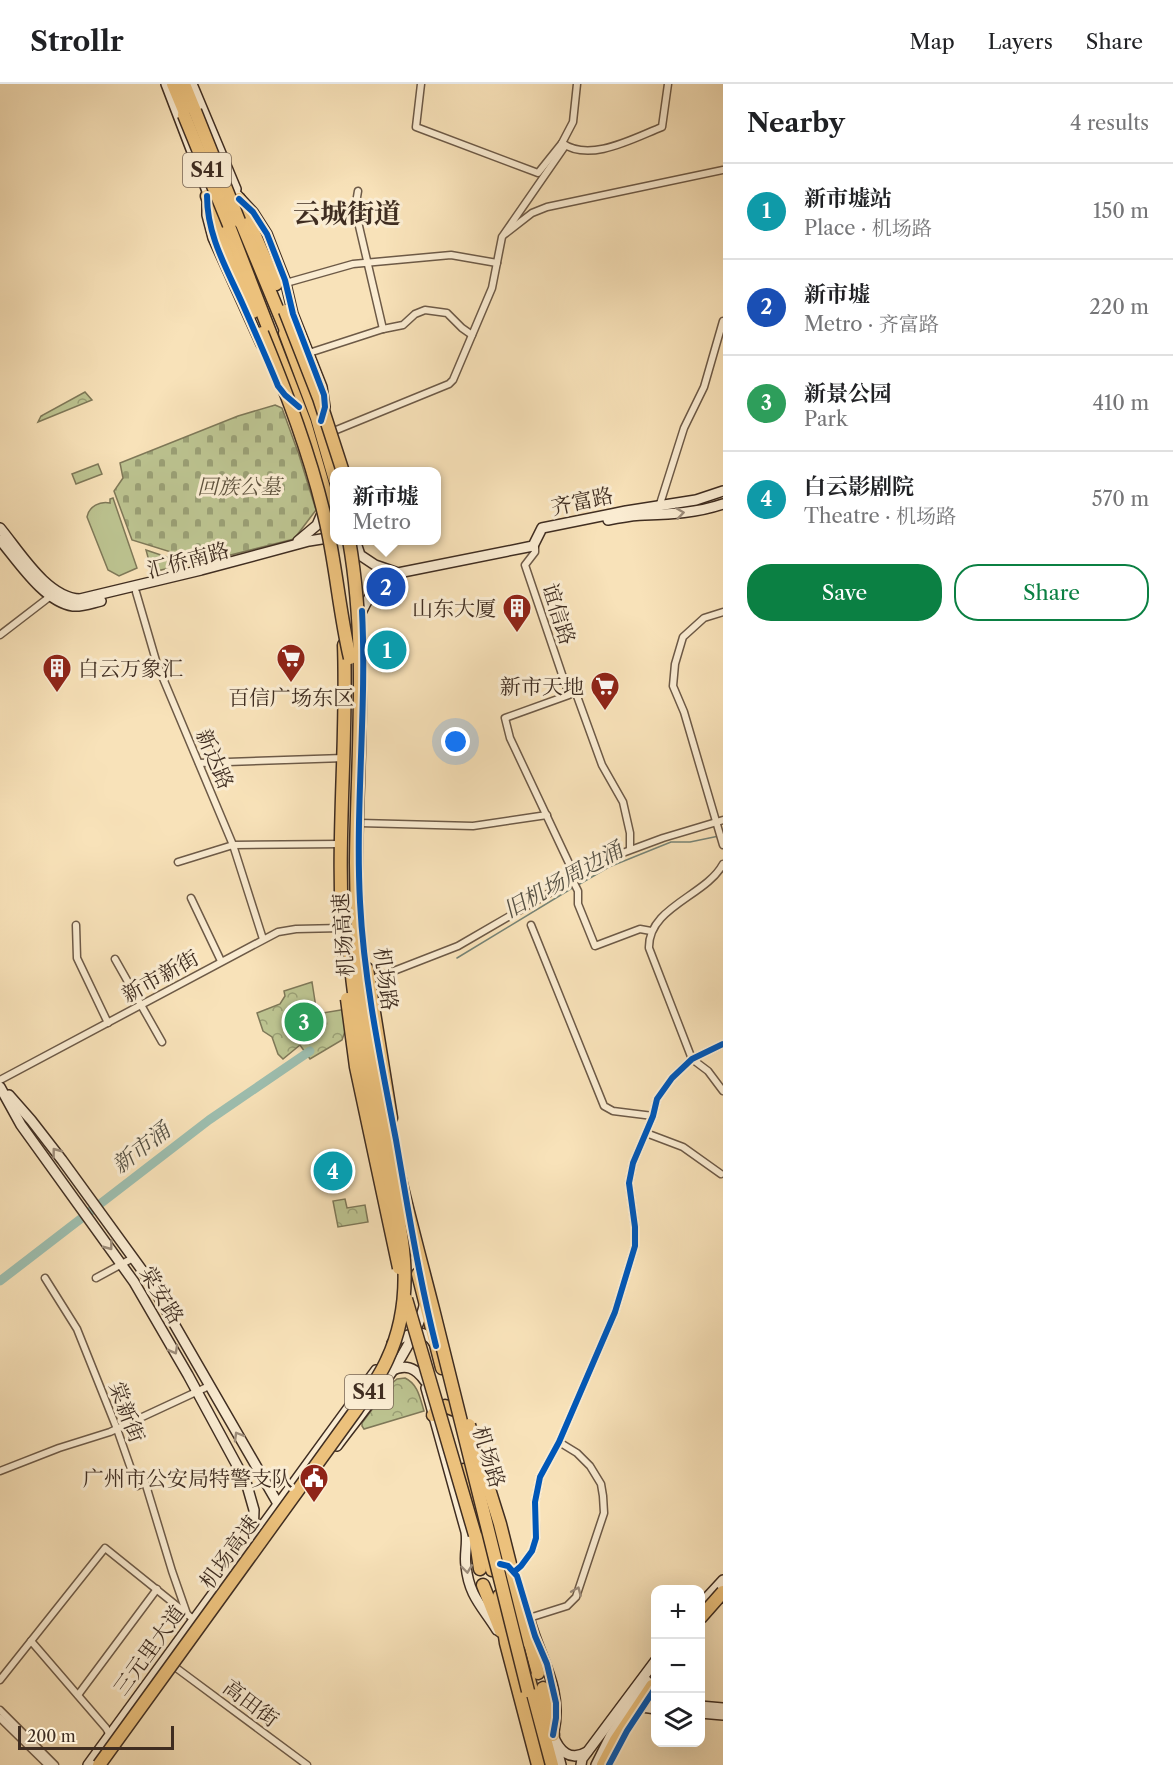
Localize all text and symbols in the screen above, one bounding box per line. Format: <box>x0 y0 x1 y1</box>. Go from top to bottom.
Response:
text: Strollr <box>30 24 124 58</box>
text: Map <box>910 29 955 54</box>
text: Layers <box>988 29 1053 54</box>
text: Share <box>1086 29 1143 54</box>
text: Nearby <box>747 107 845 139</box>
text: 4 results <box>1070 111 1149 135</box>
road number: S41 <box>183 153 231 187</box>
text: 新市墟站 <box>804 185 892 212</box>
district label: 云城街道 <box>293 197 401 230</box>
text: 1 <box>762 199 771 223</box>
text: 150 m <box>1093 199 1149 223</box>
text: Place · 机场路 <box>804 216 932 240</box>
text: 新市墟 <box>804 281 870 308</box>
text: 2 <box>761 295 772 319</box>
text: 220 m <box>1089 295 1149 319</box>
text: Metro · 齐富路 <box>804 312 939 336</box>
text: 新景公园 <box>804 380 892 407</box>
text: 3 <box>761 391 772 415</box>
text: 410 m <box>1092 391 1149 415</box>
text: Park <box>804 407 847 431</box>
popup <box>330 467 441 545</box>
text: 白云影剧院 <box>804 473 914 500</box>
park label: 回族公墓 <box>197 474 284 499</box>
street label: 齐富路 <box>549 482 615 520</box>
text: 新市墟 <box>352 483 419 510</box>
text: 4 <box>761 487 772 511</box>
text: 570 m <box>1092 487 1149 511</box>
text: Theatre · 机场路 <box>804 504 956 528</box>
one-way arrow <box>676 507 685 519</box>
text: Metro <box>352 510 411 534</box>
street label: 汇侨南路 <box>144 537 232 583</box>
pin: 2 <box>366 564 406 610</box>
button: Save <box>747 564 942 621</box>
button: Share <box>954 564 1149 621</box>
street label: 谊信路 <box>537 580 581 648</box>
building icon: 山东大厦 <box>501 592 533 634</box>
place label: 山东大厦 <box>412 596 496 621</box>
pin: 1 <box>368 628 406 672</box>
supermarket icon: 百信广场东区 <box>275 642 307 684</box>
building icon: 白云万象汇 <box>41 652 73 694</box>
place label: 白云万象汇 <box>78 656 183 681</box>
supermarket icon: 新市天地 <box>589 670 621 712</box>
place label: 新市天地 <box>500 674 584 699</box>
place label: 百信广场东区 <box>228 685 354 710</box>
street label: 新达路 <box>191 725 239 793</box>
your location <box>441 727 470 756</box>
water label: 旧机场周边涌 <box>499 835 630 924</box>
street label: 机场高速 <box>328 892 358 978</box>
street label: 新市新街 <box>117 945 203 1007</box>
street label: 机场路 <box>369 946 403 1012</box>
pin: 3 <box>284 1000 324 1044</box>
water label: 新市涌 <box>107 1115 178 1179</box>
one-way arrow <box>52 1147 63 1158</box>
pin: 4 <box>314 1148 352 1194</box>
one-way arrow <box>102 1239 113 1250</box>
street label: 棠安路 <box>135 1262 189 1328</box>
one-way arrow <box>167 1344 178 1354</box>
road number: S41 <box>345 1375 393 1409</box>
street label: 棠新街 <box>104 1378 150 1446</box>
street label: 机场路 <box>468 1423 510 1491</box>
one-way arrow <box>234 1432 245 1443</box>
public building icon: 广州市公安局特警支队 <box>298 1462 330 1504</box>
place label: 广州市公安局特警支队 <box>83 1466 293 1491</box>
street label: 机场高速 <box>194 1511 264 1593</box>
one-way arrow <box>460 1564 473 1573</box>
map controls <box>651 1585 705 1747</box>
button: + <box>651 1585 705 1639</box>
one-way arrow <box>570 1586 582 1597</box>
street label: 三元里大道 <box>108 1600 190 1700</box>
button: − <box>651 1639 705 1693</box>
street label: 高田街 <box>218 1674 284 1732</box>
button: layers <box>651 1693 705 1747</box>
scale bar <box>18 1723 174 1750</box>
text: 200 m <box>27 1726 76 1746</box>

